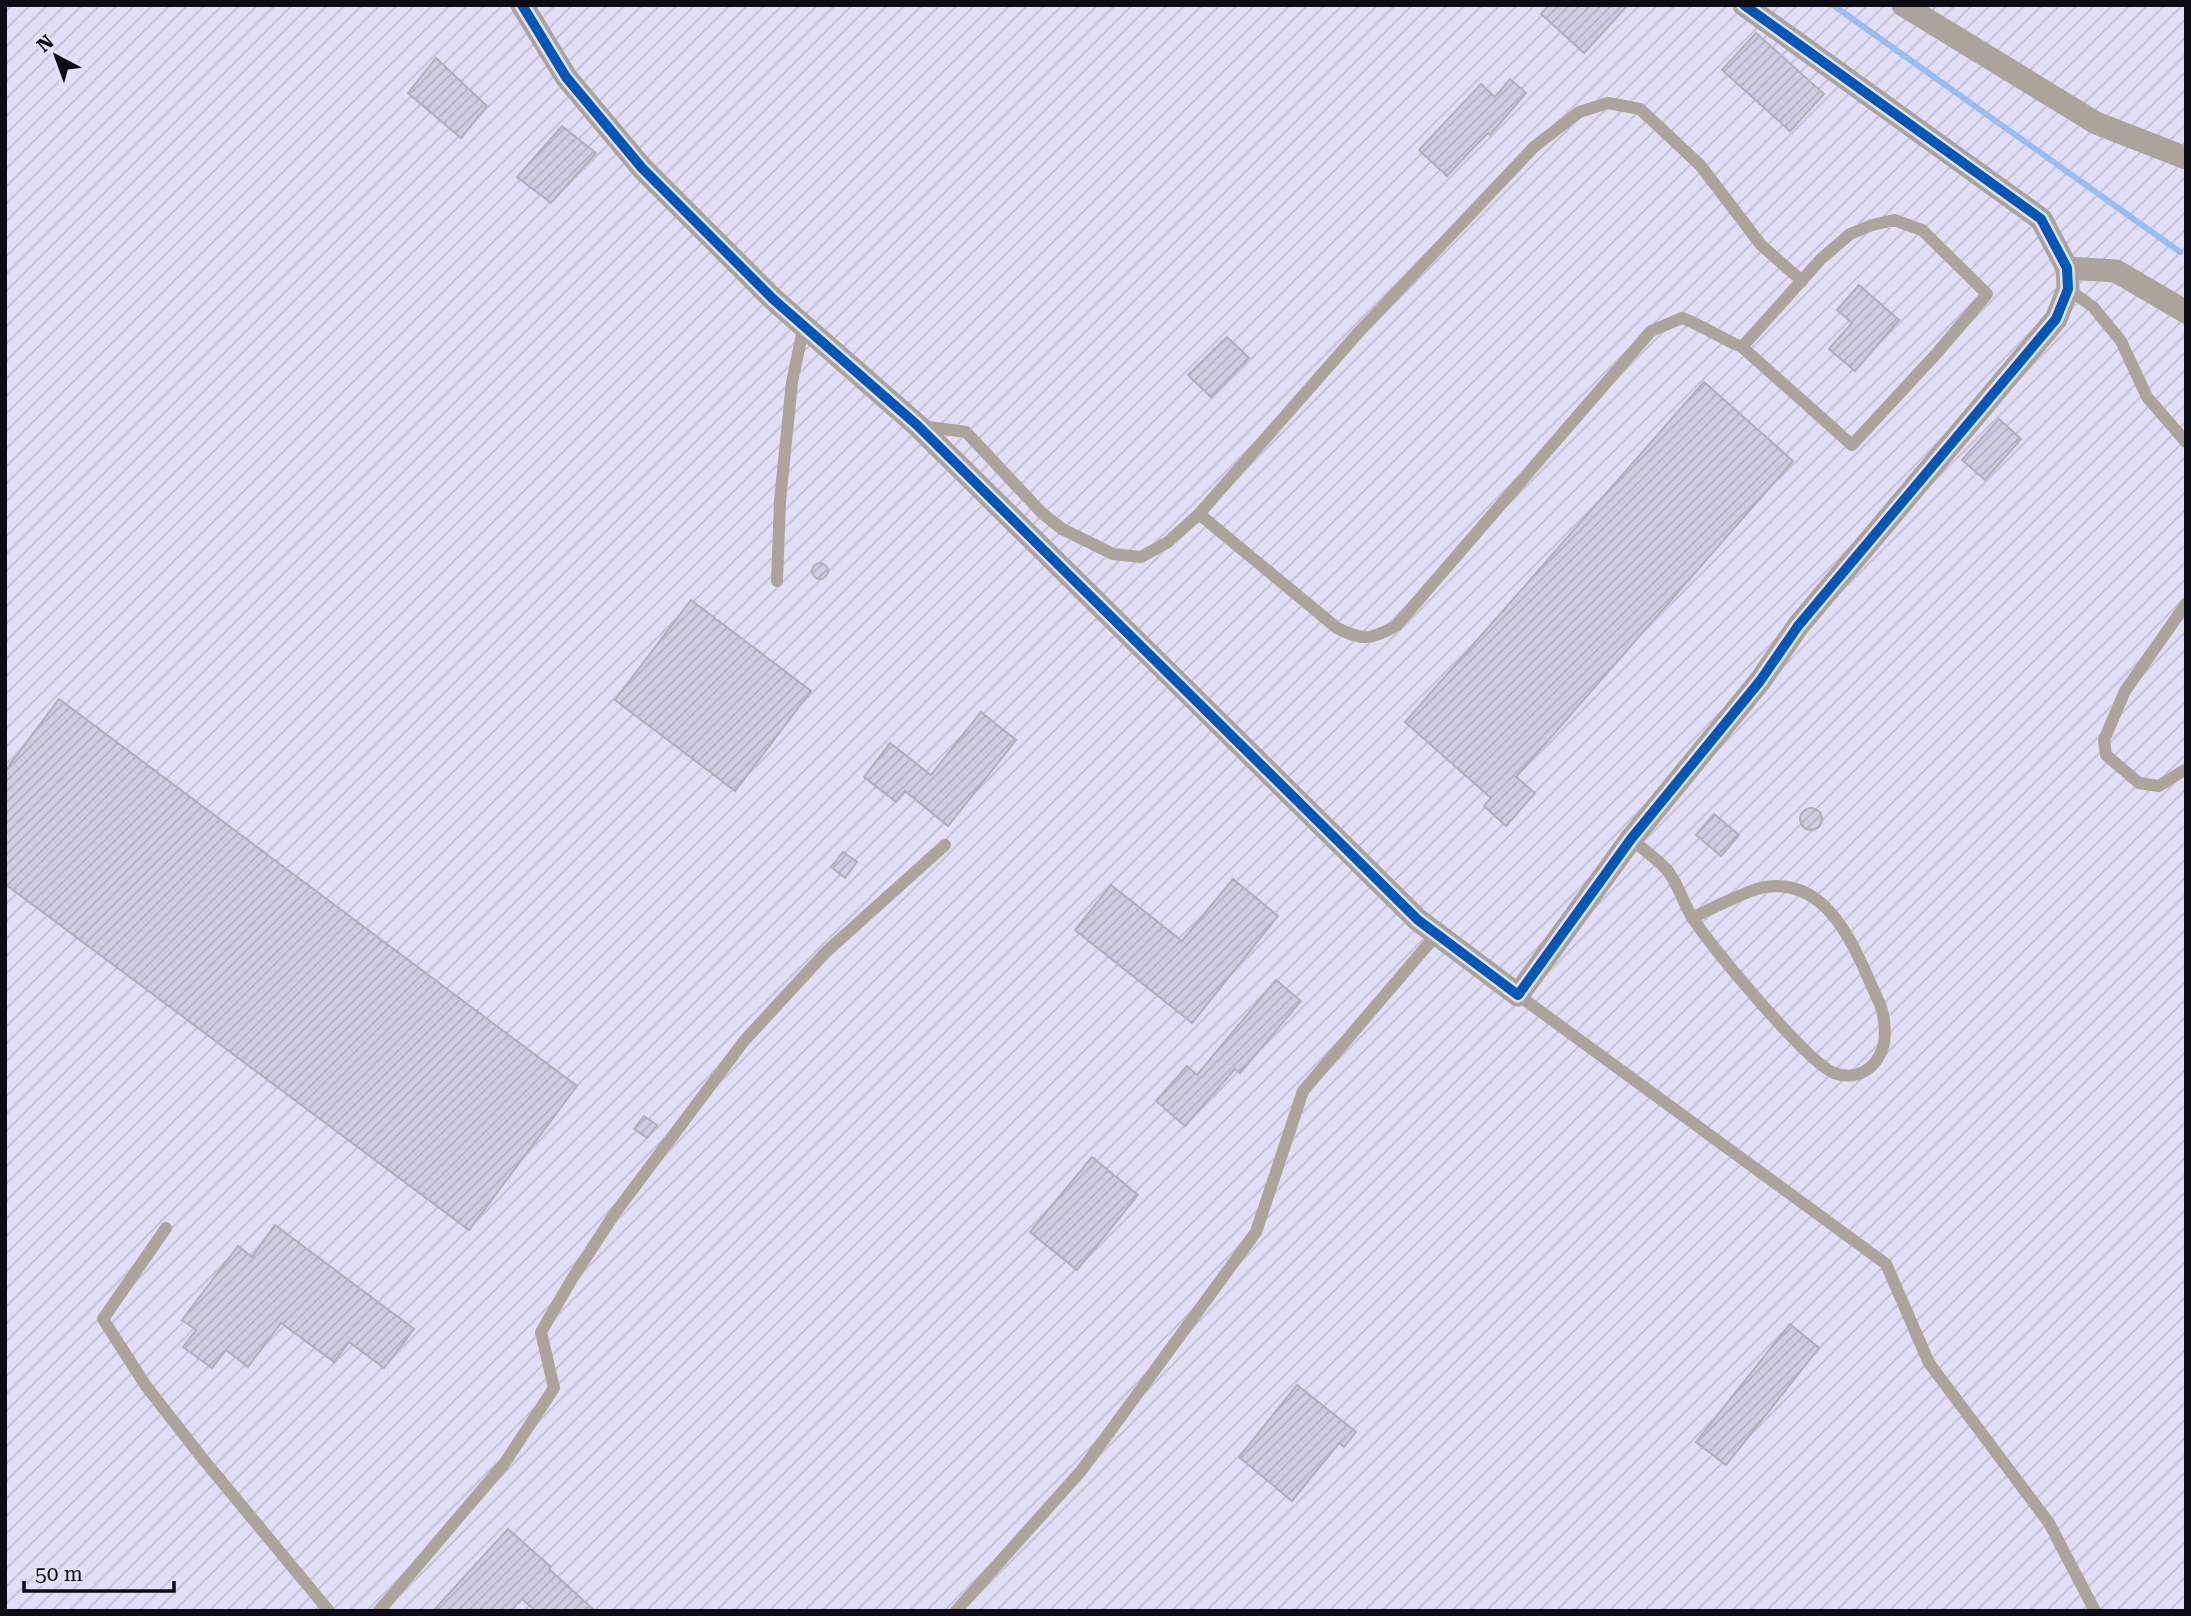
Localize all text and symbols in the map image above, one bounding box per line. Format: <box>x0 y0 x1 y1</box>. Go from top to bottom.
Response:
north arrow <box>21 21 91 91</box>
text: N <box>32 30 59 57</box>
scale bar <box>24 1550 175 1594</box>
text: 50 m <box>35 1562 83 1586</box>

